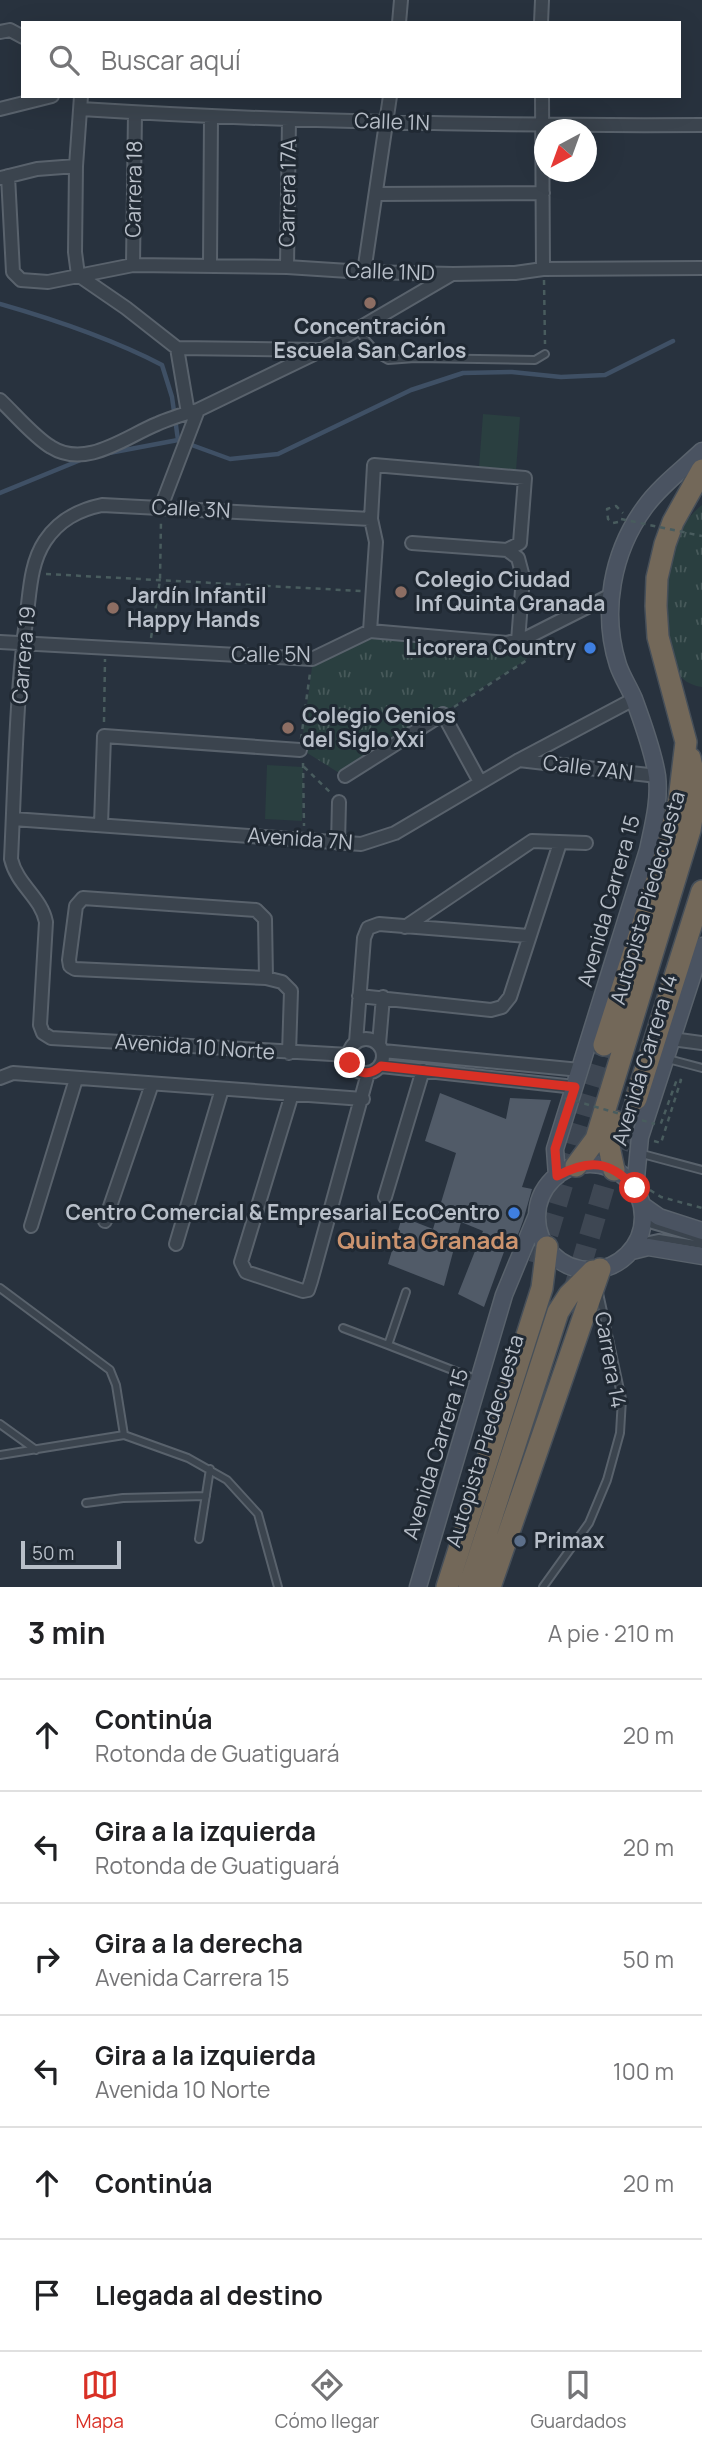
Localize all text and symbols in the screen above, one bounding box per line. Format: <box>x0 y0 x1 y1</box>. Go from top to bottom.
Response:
search box <box>21 21 681 98</box>
icon: search <box>45 41 83 79</box>
text: Buscar aquí <box>101 42 241 78</box>
street label: Calle 1N <box>354 106 430 136</box>
north arrow <box>534 119 597 182</box>
street label: Carrera 17A <box>272 139 302 247</box>
street label: Carrera 18 <box>118 140 148 238</box>
street label: Calle 1ND <box>345 255 435 287</box>
marker: Concentración Escuela San Carlos <box>362 295 378 311</box>
place label: Concentración Escuela San Carlos <box>274 312 466 364</box>
street label: Calle 3N <box>151 492 231 524</box>
place label: Colegio Ciudad Inf Quinta Granada <box>415 565 605 617</box>
place label: Jardín Infantil Happy Hands <box>127 581 267 633</box>
marker: Colegio Ciudad Inf Quinta Granada <box>393 584 409 600</box>
marker: Jardín Infantil Happy Hands <box>105 600 121 616</box>
street label: Carrera 19 <box>5 605 41 705</box>
place label: Licorera Country <box>405 633 576 661</box>
street label: Calle 5N <box>231 640 311 668</box>
marker: Licorera Country <box>582 640 598 656</box>
place label: Colegio Genios del Siglo Xxi <box>302 701 456 753</box>
marker: Colegio Genios del Siglo Xxi <box>280 720 296 736</box>
street label: Calle 7AN <box>542 748 635 786</box>
street label: Autopista Piedecuesta <box>603 788 691 1008</box>
street label: Avenida Carrera 15 <box>570 812 646 990</box>
street label: Avenida 7N <box>247 820 354 856</box>
street label: Avenida Carrera 14 <box>605 971 683 1149</box>
street label: Avenida 10 Norte <box>114 1026 276 1066</box>
route end <box>334 1047 365 1078</box>
route start <box>619 1172 650 1203</box>
place label: Centro Comercial & Empresarial EcoCentro <box>65 1198 500 1226</box>
marker: Centro Comercial & Empresarial EcoCentro <box>506 1205 522 1221</box>
district label: Quinta Granada <box>337 1223 519 1256</box>
street label: Carrera 14 <box>589 1309 633 1410</box>
street label: Autopista Piedecuesta <box>438 1331 530 1550</box>
street label: Avenida Carrera 15 <box>396 1365 474 1543</box>
place label: Primax <box>534 1526 605 1554</box>
marker: Primax <box>512 1533 528 1549</box>
scale bar <box>21 1538 121 1570</box>
text: 50 m <box>32 1540 74 1566</box>
text: 3 min <box>28 1612 106 1653</box>
text: A pie · 210 m <box>548 1617 674 1649</box>
text: Continúa <box>95 1701 213 1737</box>
icon: ahead <box>28 1716 66 1754</box>
text: 20 m <box>623 1719 674 1751</box>
text: Rotonda de Guatiguará <box>95 1737 340 1769</box>
text: Gira a la izquierda <box>95 1813 316 1849</box>
icon: left <box>28 1828 66 1866</box>
text: 20 m <box>623 1831 674 1863</box>
text: Rotonda de Guatiguará <box>95 1849 340 1881</box>
text: Gira a la derecha <box>95 1925 303 1961</box>
icon: right <box>28 1940 66 1978</box>
text: 50 m <box>623 1943 674 1975</box>
text: Avenida Carrera 15 <box>95 1961 290 1993</box>
text: Gira a la izquierda <box>95 2037 316 2073</box>
icon: left <box>28 2052 66 2090</box>
text: 100 m <box>613 2055 674 2087</box>
text: Avenida 10 Norte <box>95 2073 270 2105</box>
icon: ahead <box>28 2164 66 2202</box>
text: Continúa <box>95 2165 213 2201</box>
text: 20 m <box>623 2167 674 2199</box>
icon: arrive <box>28 2276 66 2314</box>
text: Llegada al destino <box>95 2277 323 2313</box>
tab: Mapa <box>76 2366 124 2434</box>
tab: Cómo llegar <box>275 2366 379 2434</box>
tab: Guardados <box>530 2366 626 2434</box>

